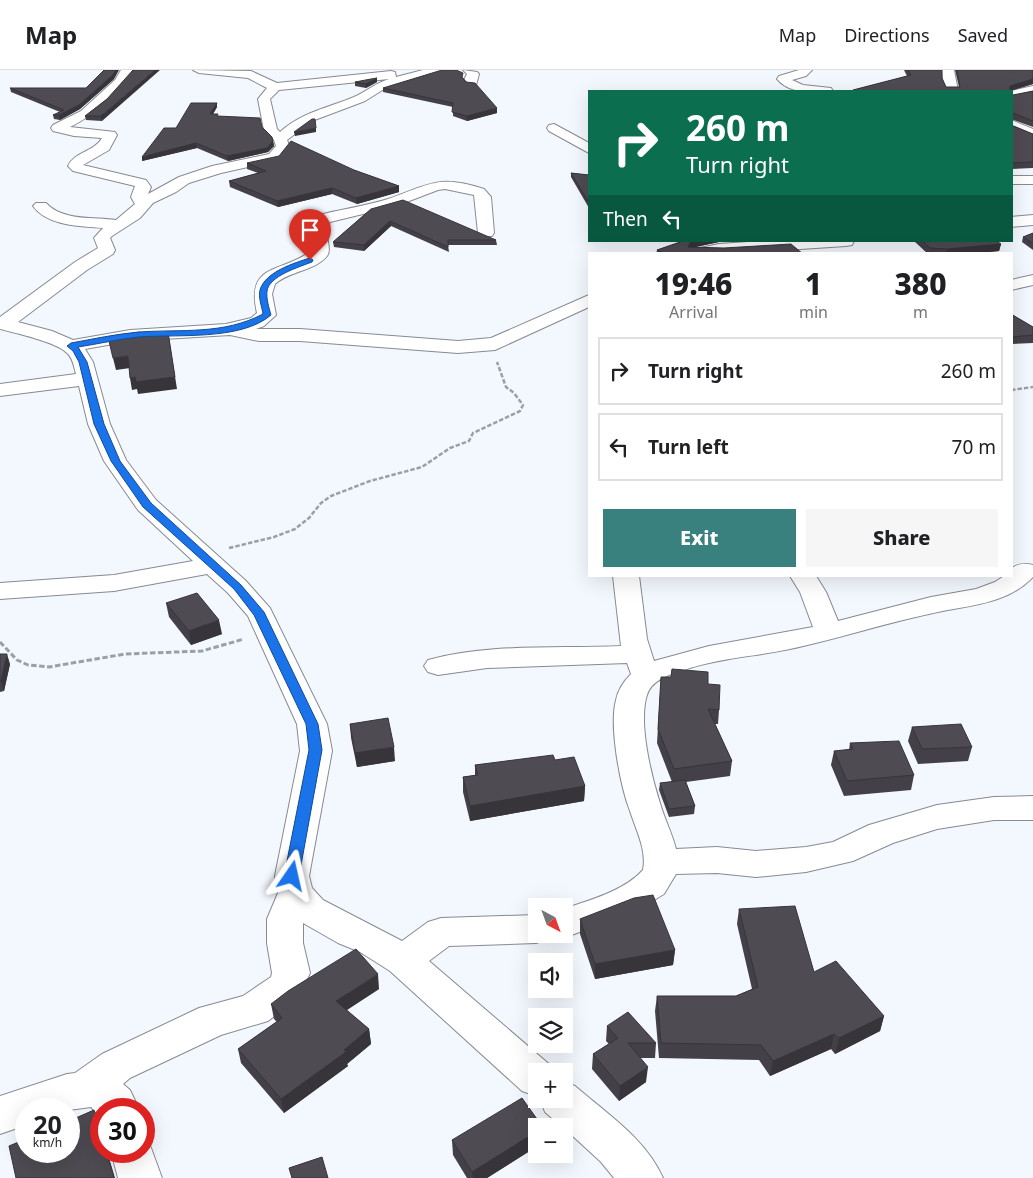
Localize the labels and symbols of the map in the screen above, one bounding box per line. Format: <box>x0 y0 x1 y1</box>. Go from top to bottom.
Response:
pin <box>289 209 331 260</box>
position arrow <box>265 849 317 901</box>
north arrow <box>528 898 572 942</box>
speed limit sign: 30 <box>90 1098 155 1163</box>

